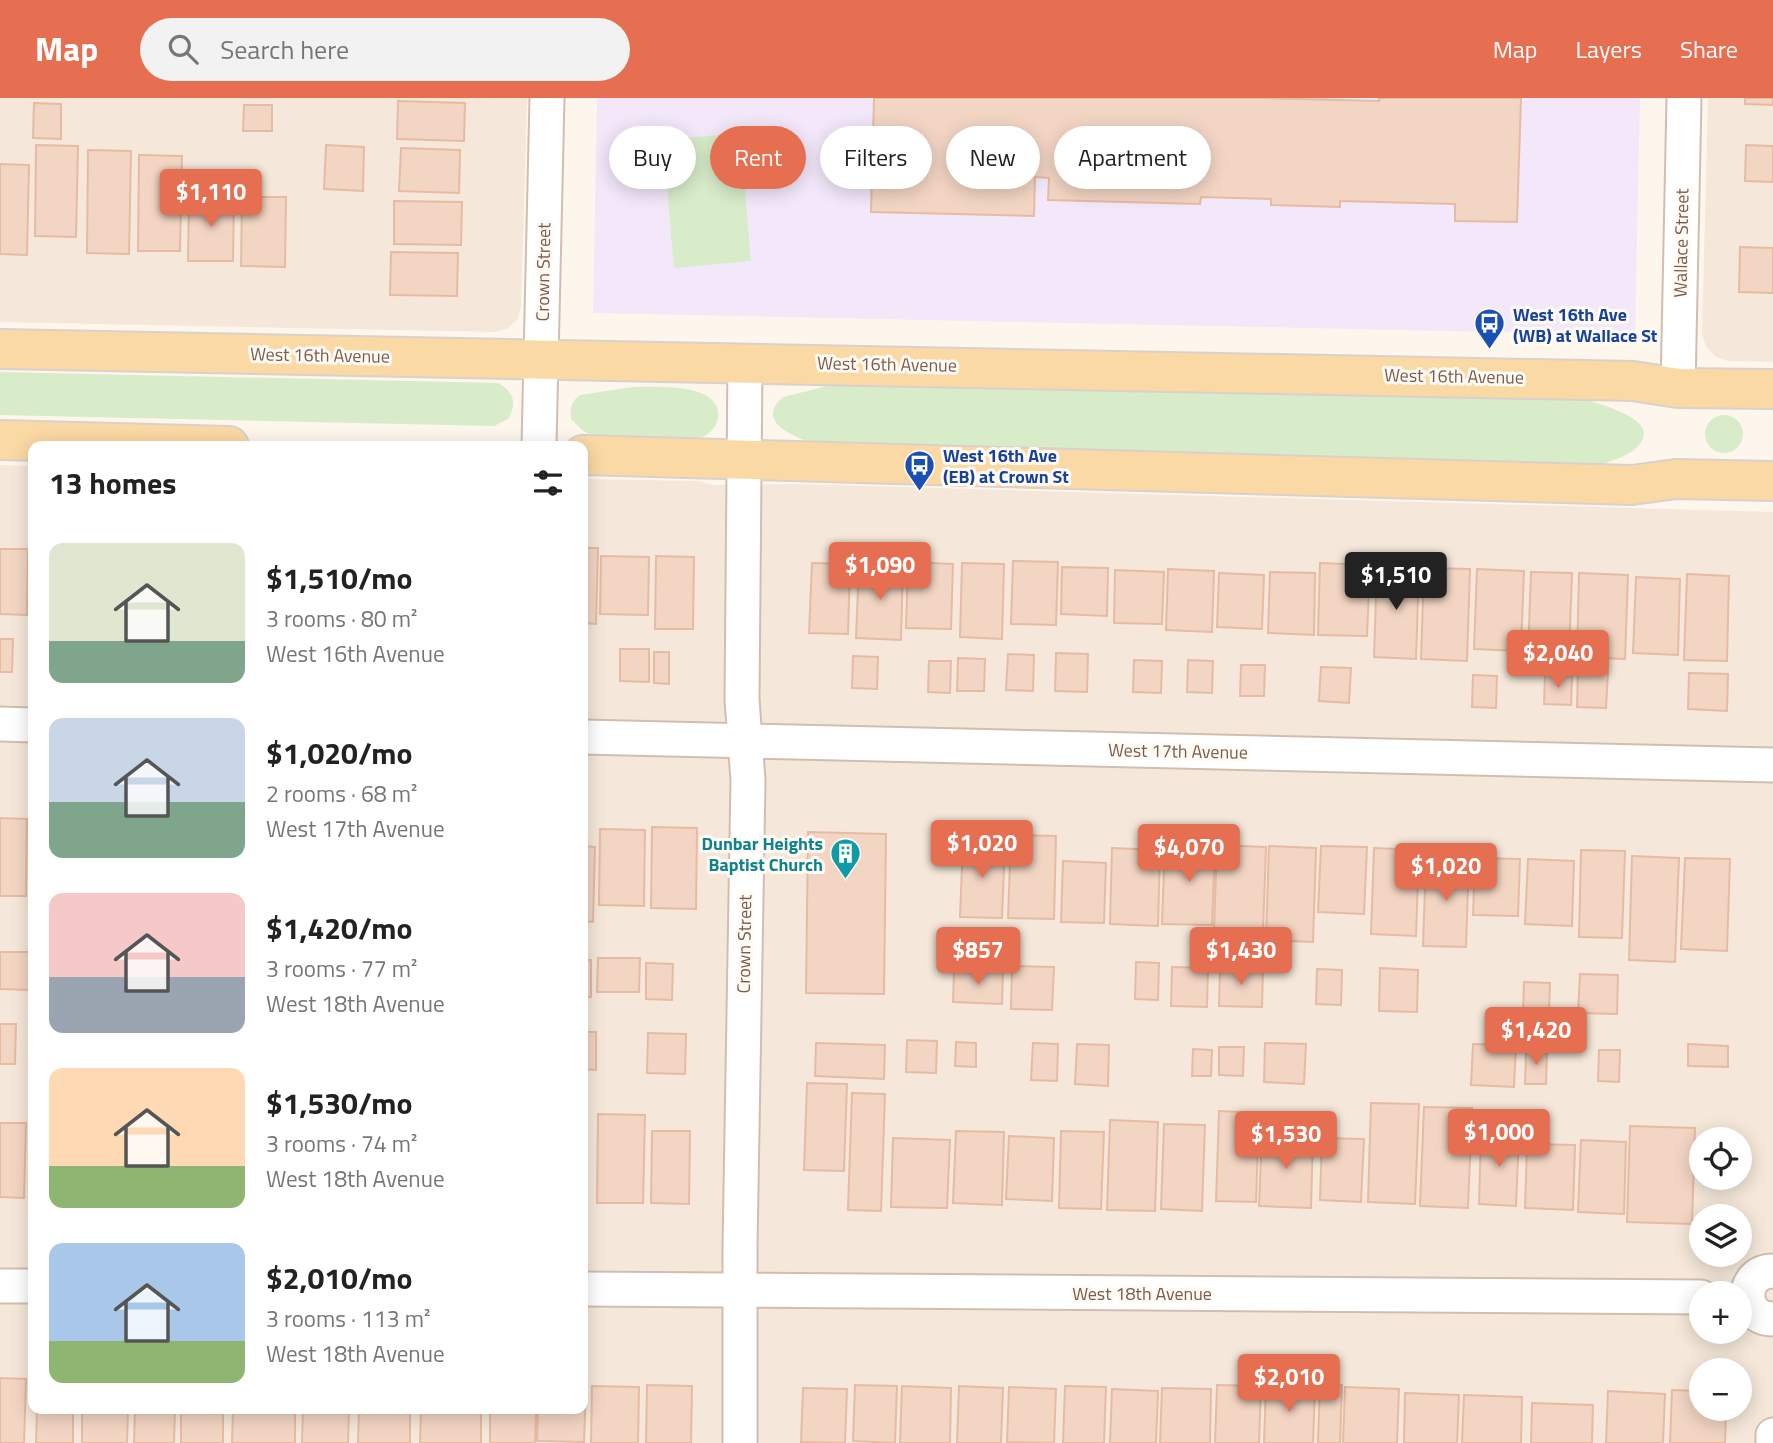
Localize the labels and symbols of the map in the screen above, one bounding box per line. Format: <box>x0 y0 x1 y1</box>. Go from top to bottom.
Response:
pin: $1,110 <box>154 170 268 229</box>
street label: Wallace Street <box>1667 187 1695 298</box>
street label: Crown Street <box>529 222 557 322</box>
place label: West 16th Ave (WB) at Wallace St <box>1513 301 1658 349</box>
bus stop icon: West 16th Ave (WB) at Wallace St <box>1473 307 1507 351</box>
street label: West 16th Avenue <box>250 340 390 370</box>
street label: West 16th Avenue <box>817 349 957 379</box>
street label: West 16th Avenue <box>1384 361 1524 391</box>
place label: West 16th Ave (EB) at Crown St <box>943 442 1069 490</box>
bus stop icon: West 16th Ave (EB) at Crown St <box>903 448 937 492</box>
pin: $1,090 <box>823 542 937 602</box>
pin: $1,510 <box>1339 552 1453 612</box>
pin: $2,040 <box>1501 630 1615 690</box>
street label: West 17th Avenue <box>1108 736 1248 766</box>
pin: $1,020 <box>925 820 1039 880</box>
pin: $4,070 <box>1132 824 1246 884</box>
place label: Dunbar Heights Baptist Church <box>701 830 823 878</box>
building icon: Dunbar Heights Baptist Church <box>829 836 863 880</box>
pin: $1,020 <box>1389 844 1503 903</box>
street label: Crown Street <box>730 894 758 994</box>
pin: $857 <box>937 928 1019 987</box>
pin: $1,430 <box>1184 928 1298 987</box>
pin: $1,420 <box>1479 1007 1593 1067</box>
pin: $1,000 <box>1442 1110 1556 1169</box>
pin: $1,530 <box>1229 1112 1343 1171</box>
street label: West 18th Avenue <box>1072 1280 1212 1307</box>
pin: $2,010 <box>1232 1354 1346 1414</box>

